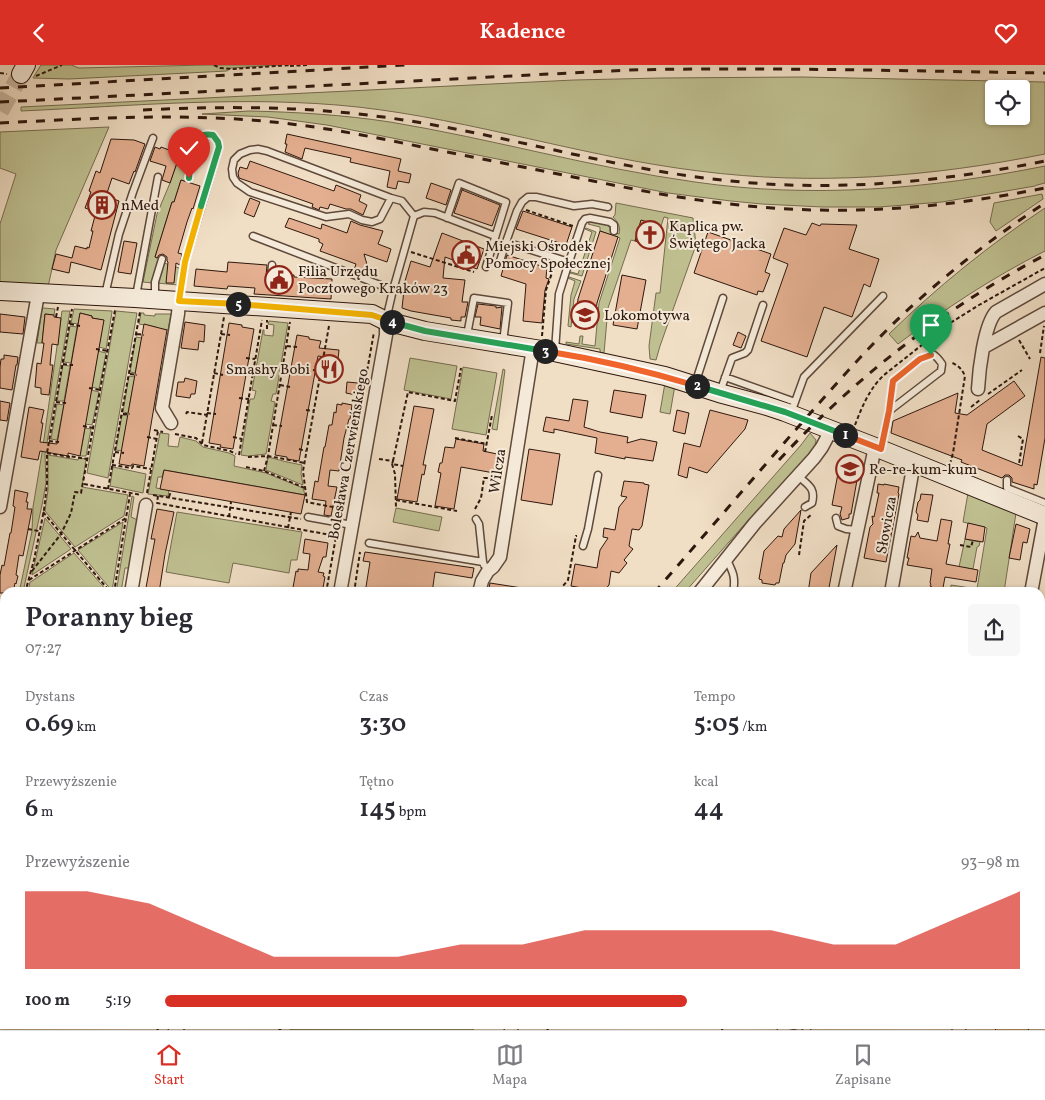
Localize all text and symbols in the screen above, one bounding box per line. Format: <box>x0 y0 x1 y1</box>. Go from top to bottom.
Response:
text: Kadence <box>480 17 565 48</box>
icon: back <box>25 19 53 47</box>
icon: heart <box>992 19 1020 47</box>
map controls <box>985 80 1030 125</box>
button: locate <box>985 80 1030 125</box>
pin <box>168 127 210 178</box>
icon: check <box>175 134 203 162</box>
building icon: nMed <box>87 190 117 220</box>
place label: nMed <box>121 196 159 217</box>
place label: Kaplica pw. Świętego Jacka <box>669 217 766 255</box>
church icon: Kaplica pw. Świętego Jacka <box>635 220 665 250</box>
place label: Miejski Ośrodek Pomocy Społecznej <box>485 237 611 275</box>
public building icon: Miejski Ośrodek Pomocy Społecznej <box>451 240 481 270</box>
place label: Filia Urzędu Pocztowego Kraków 23 <box>298 262 448 300</box>
public building icon: Filia Urzędu Pocztowego Kraków 23 <box>264 265 294 295</box>
pin: 5 <box>226 291 250 317</box>
text: 5 <box>235 295 242 314</box>
school or university icon: Lokomotywa <box>570 300 600 330</box>
pin <box>910 304 952 355</box>
place label: Lokomotywa <box>604 306 690 327</box>
pin: 4 <box>380 309 404 335</box>
icon: arrive <box>917 311 945 339</box>
text: 4 <box>388 313 397 332</box>
pin: 3 <box>532 339 558 363</box>
text: 3 <box>542 342 549 361</box>
restaurant icon: Smashy Bobi <box>314 354 344 384</box>
place label: Smashy Bobi <box>226 360 310 381</box>
street label: Bolesława Czerwieńskiego <box>324 367 375 542</box>
pin: 2 <box>684 373 710 399</box>
text: 2 <box>694 377 701 396</box>
pin: 1 <box>832 423 858 447</box>
text: 1 <box>843 426 848 445</box>
street label: Wilcza <box>485 447 512 495</box>
school or university icon: Re-re-kum-kum <box>835 454 865 484</box>
place label: Re-re-kum-kum <box>869 460 977 481</box>
street label: Słowicza <box>872 495 903 556</box>
text: Poranny bieg <box>25 599 194 638</box>
button: share <box>968 604 1020 656</box>
text: 07:27 <box>25 638 62 660</box>
text: Dystans <box>25 688 75 707</box>
text: Czas <box>359 688 388 707</box>
text: Tempo <box>694 688 735 707</box>
text: 0.69 <box>25 707 74 742</box>
text: 3:30 <box>359 707 406 742</box>
text: 5:05 <box>694 707 739 742</box>
text: km <box>74 718 97 737</box>
text: /km <box>739 718 767 737</box>
text: Przewyższenie <box>25 773 117 792</box>
text: Tętno <box>359 773 394 792</box>
text: kcal <box>694 773 719 792</box>
text: 6 <box>25 792 38 827</box>
text: 145 <box>359 792 396 827</box>
text: 44 <box>694 792 724 827</box>
text: m <box>38 803 54 822</box>
text: bpm <box>396 803 427 822</box>
text: Przewyższenie <box>25 852 130 874</box>
text: 93–98 m <box>961 852 1020 874</box>
text: 100 m <box>25 990 70 1012</box>
text: 5:19 <box>105 990 131 1012</box>
tab: Start <box>154 1041 184 1090</box>
tab: Mapa <box>492 1041 527 1090</box>
tab: Zapisane <box>835 1041 891 1090</box>

